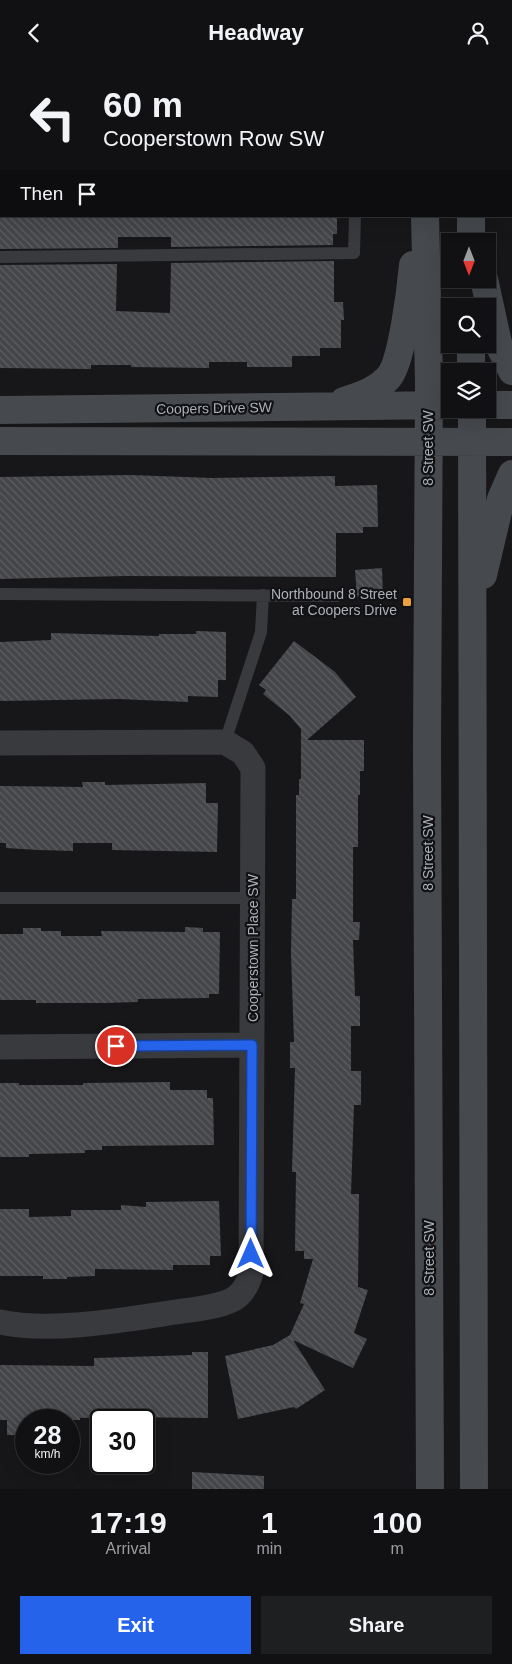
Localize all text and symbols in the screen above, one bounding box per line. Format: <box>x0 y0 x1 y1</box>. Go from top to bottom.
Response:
icon: back <box>20 19 48 47</box>
icon: person <box>464 19 492 47</box>
text: Headway <box>208 20 304 45</box>
icon: left <box>20 85 85 150</box>
text: 60 m <box>103 85 183 124</box>
text: Cooperstown Row SW <box>103 126 324 151</box>
icon: arrive <box>73 180 101 208</box>
text: Then <box>20 183 63 204</box>
north arrow <box>441 233 496 287</box>
map controls <box>441 233 496 418</box>
button: search <box>441 298 496 353</box>
button: layers <box>441 363 496 418</box>
street label: Coopers Drive SW <box>156 399 273 417</box>
street label: 8 Street SW <box>420 409 436 486</box>
place label: Northbound 8 Street at Coopers Drive <box>271 586 397 618</box>
marker: Northbound 8 Street at Coopers Drive <box>401 596 413 608</box>
street label: 8 Street SW <box>420 814 436 891</box>
street label: Cooperstown Place SW <box>245 873 261 1022</box>
pin <box>95 1025 137 1067</box>
icon: arrive <box>102 1032 130 1060</box>
street label: 8 Street SW <box>421 1219 437 1296</box>
position arrow <box>224 1227 276 1279</box>
speed limit sign: 30 <box>90 1409 155 1474</box>
text: 28 <box>34 1421 61 1449</box>
text: km/h <box>34 1447 61 1461</box>
text: 17:19 <box>90 1506 167 1539</box>
text: 1 <box>261 1506 278 1539</box>
text: 100 <box>372 1506 422 1539</box>
text: Arrival <box>106 1540 151 1557</box>
text: min <box>256 1540 282 1557</box>
text: m <box>390 1540 404 1557</box>
button: Exit <box>20 1596 251 1654</box>
button: Share <box>261 1596 492 1654</box>

